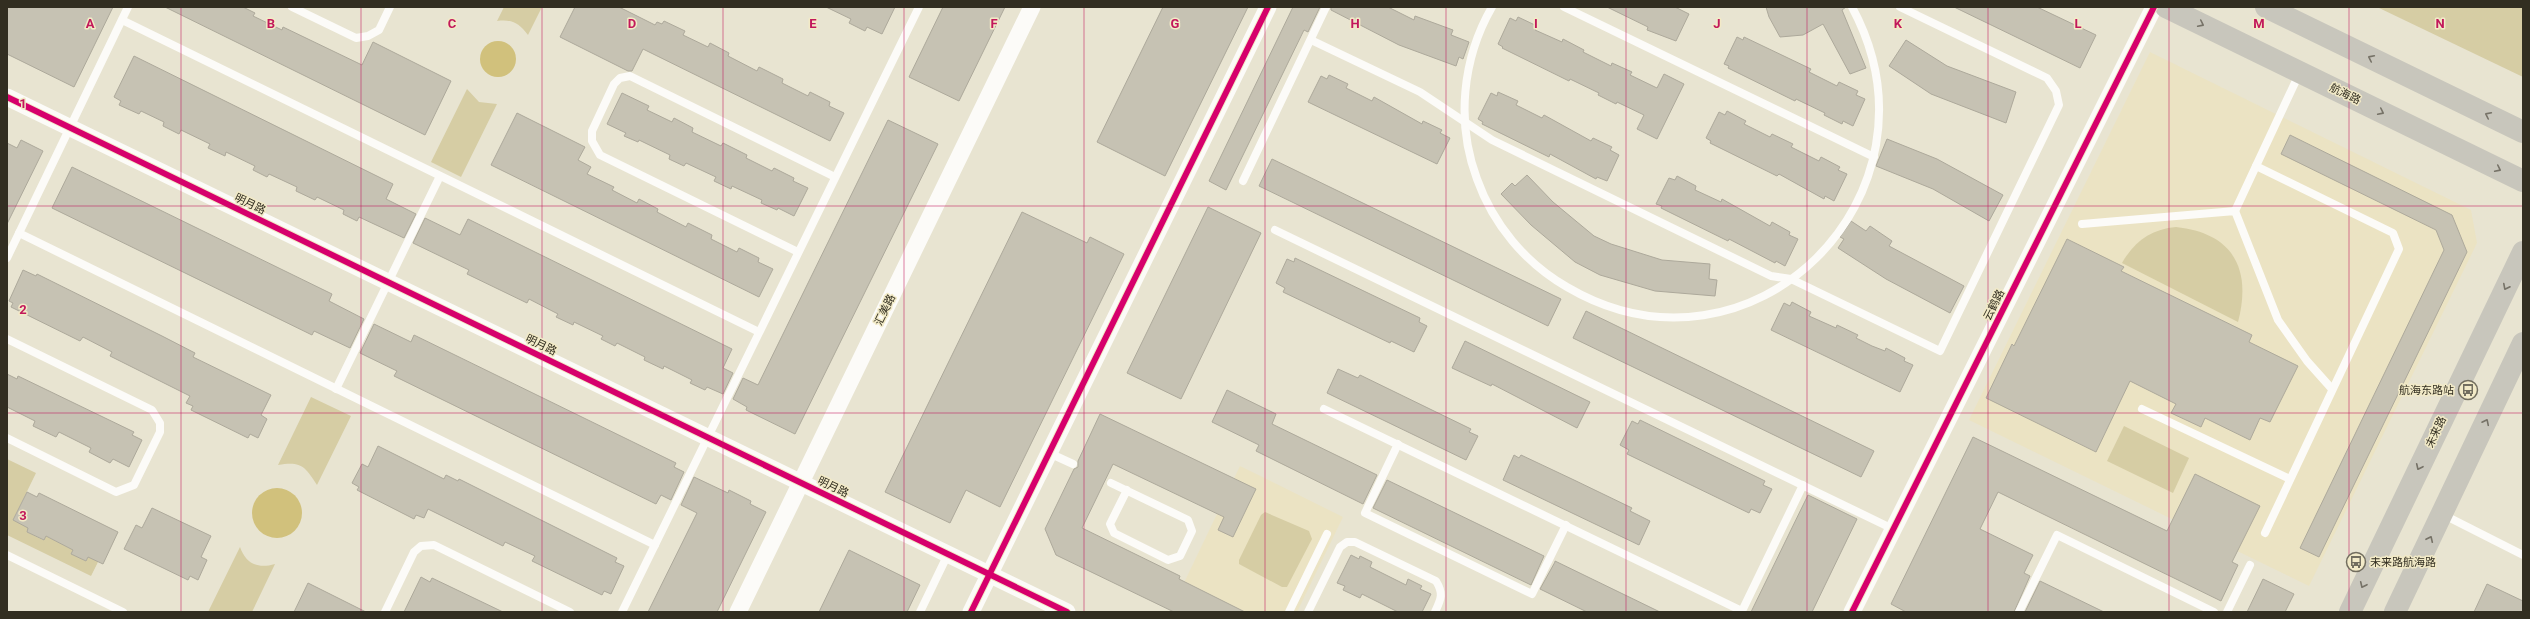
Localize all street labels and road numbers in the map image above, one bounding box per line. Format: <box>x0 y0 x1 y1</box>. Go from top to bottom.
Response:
street label: 航海路 <box>2327 81 2363 107</box>
street label: 明月路 <box>232 191 268 217</box>
street label: 云鹤路 <box>1981 287 2007 323</box>
street label: 汇美路 <box>872 292 898 328</box>
street label: 明月路 <box>523 332 559 358</box>
street label: 未来路 <box>2423 414 2449 450</box>
street label: 明月路 <box>815 474 851 500</box>

